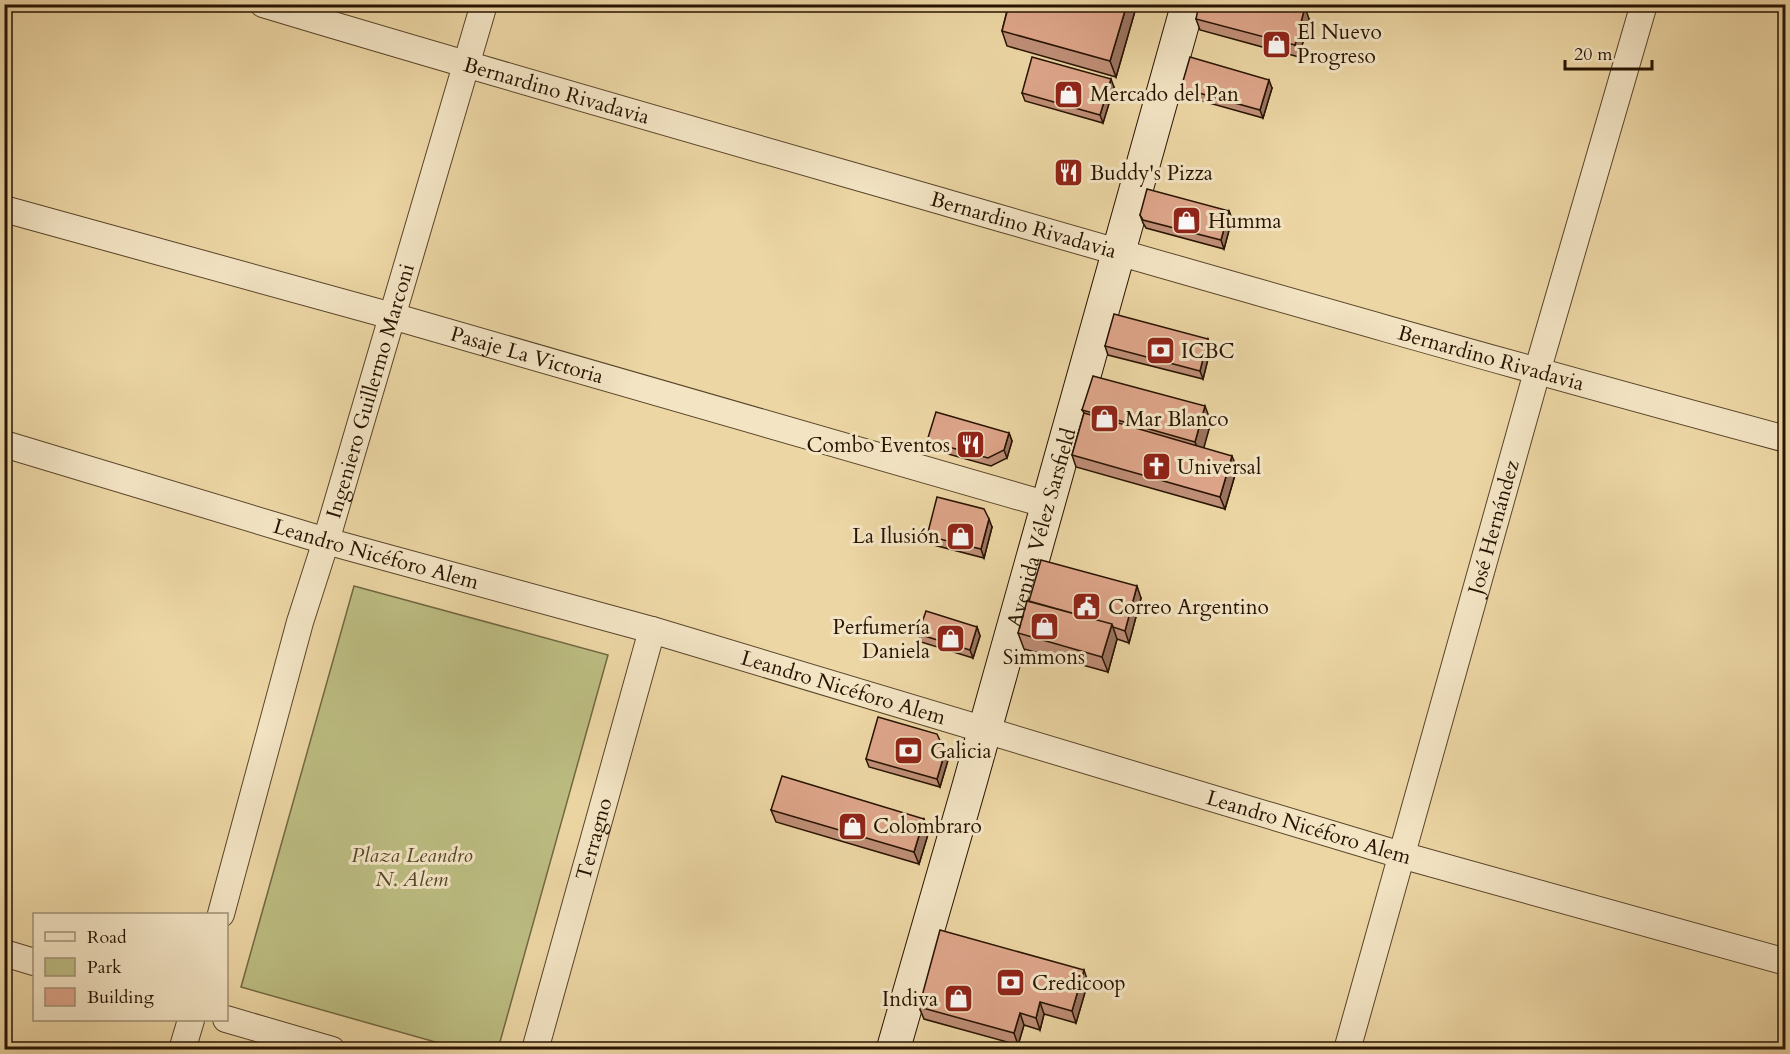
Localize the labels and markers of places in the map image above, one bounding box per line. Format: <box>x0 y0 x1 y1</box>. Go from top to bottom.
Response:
place label: El Nuevo Progreso <box>1297 18 1382 71</box>
shop icon: El Nuevo Progreso <box>1260 28 1292 60</box>
shop icon: Mercado del Pan <box>1053 78 1085 110</box>
place label: Mercado del Pan <box>1090 80 1239 109</box>
restaurant icon: Buddy's Pizza <box>1053 157 1085 189</box>
place label: Buddy's Pizza <box>1090 159 1213 188</box>
shop icon: Humma <box>1171 205 1203 237</box>
place label: Humma <box>1208 207 1282 236</box>
bank icon: ICBC <box>1144 335 1176 367</box>
place label: ICBC <box>1181 337 1235 366</box>
shop icon: Mar Blanco <box>1088 403 1120 435</box>
place label: Mar Blanco <box>1125 405 1229 434</box>
restaurant icon: Combo Eventos <box>955 429 987 461</box>
place label: Combo Eventos <box>807 431 950 460</box>
church icon: Universal <box>1140 451 1172 483</box>
place label: Universal <box>1177 453 1261 482</box>
shop icon: La Ilusión <box>945 520 977 552</box>
place label: La Ilusión <box>852 522 940 551</box>
public building icon: Correo Argentino <box>1071 591 1103 623</box>
place label: Correo Argentino <box>1108 593 1269 622</box>
shop icon: Simmons <box>1028 610 1060 642</box>
place label: Perfumería Daniela <box>833 613 930 666</box>
shop icon: Perfumería Daniela <box>935 623 967 655</box>
place label: Simmons <box>1003 643 1085 672</box>
bank icon: Galicia <box>893 735 925 767</box>
place label: Galicia <box>930 737 992 766</box>
shop icon: Colombraro <box>836 810 868 842</box>
place label: Colombraro <box>873 812 982 841</box>
bank icon: Credicoop <box>995 967 1027 999</box>
place label: Credicoop <box>1032 969 1126 998</box>
shop icon: Indiva <box>943 983 975 1015</box>
place label: Indiva <box>882 985 938 1014</box>

